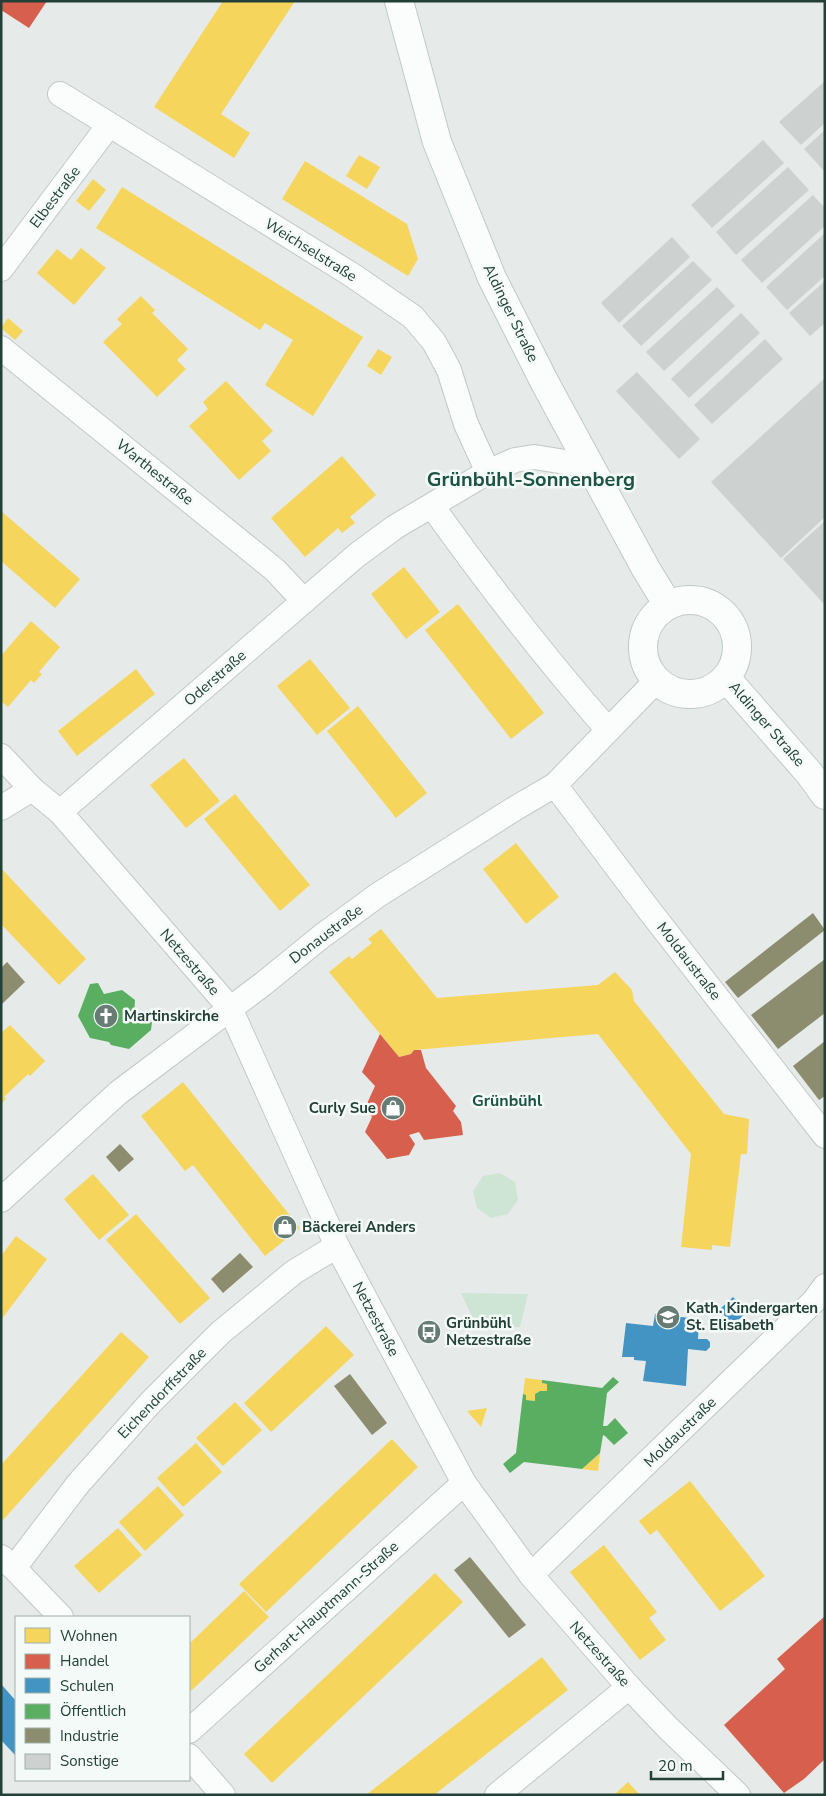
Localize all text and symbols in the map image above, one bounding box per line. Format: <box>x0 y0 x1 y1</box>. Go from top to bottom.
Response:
street label: Elbestraße <box>25 162 85 232</box>
street label: Weichselstraße <box>261 214 361 286</box>
street label: Aldinger Straße <box>479 261 543 365</box>
street label: Warthestraße <box>112 435 198 509</box>
district label: Grünbühl-Sonnenberg <box>427 466 635 493</box>
street label: Oderstraße <box>180 645 250 711</box>
street label: Aldinger Straße <box>724 677 810 771</box>
street label: Donaustraße <box>285 900 367 968</box>
street label: Moldaustraße <box>652 918 726 1004</box>
street label: Netzestraße <box>156 925 224 999</box>
church icon: Martinskirche <box>93 1003 119 1029</box>
place label: Martinskirche <box>124 1006 219 1026</box>
district label: Grünbühl <box>472 1090 542 1112</box>
shop icon: Curly Sue <box>380 1095 406 1121</box>
place label: Curly Sue <box>309 1098 376 1118</box>
shop icon: Bäckerei Anders <box>272 1214 298 1240</box>
place label: Bäckerei Anders <box>302 1217 416 1237</box>
street label: Netzestraße <box>348 1278 404 1360</box>
place label: Kath. Kindergarten St. Elisabeth <box>686 1298 818 1335</box>
school or university icon: Kath. Kindergarten St. Elisabeth <box>655 1304 681 1330</box>
place label: Grünbühl Netzestraße <box>446 1313 531 1350</box>
bus stop icon: Grünbühl Netzestraße <box>416 1319 442 1345</box>
street label: Eichendorffstraße <box>113 1343 211 1443</box>
street label: Moldaustraße <box>639 1392 721 1472</box>
street label: Gerhart-Hauptmann-Straße <box>249 1537 403 1677</box>
legend <box>15 1616 190 1781</box>
street label: Netzestraße <box>565 1617 635 1691</box>
text: Wohnen <box>60 1626 118 1646</box>
text: Handel <box>60 1651 110 1671</box>
text: Schulen <box>60 1676 114 1696</box>
text: Öffentlich <box>60 1701 126 1721</box>
text: Industrie <box>60 1726 119 1746</box>
scale bar <box>651 1748 724 1780</box>
text: Sonstige <box>60 1751 119 1771</box>
text: 20 m <box>658 1756 693 1776</box>

